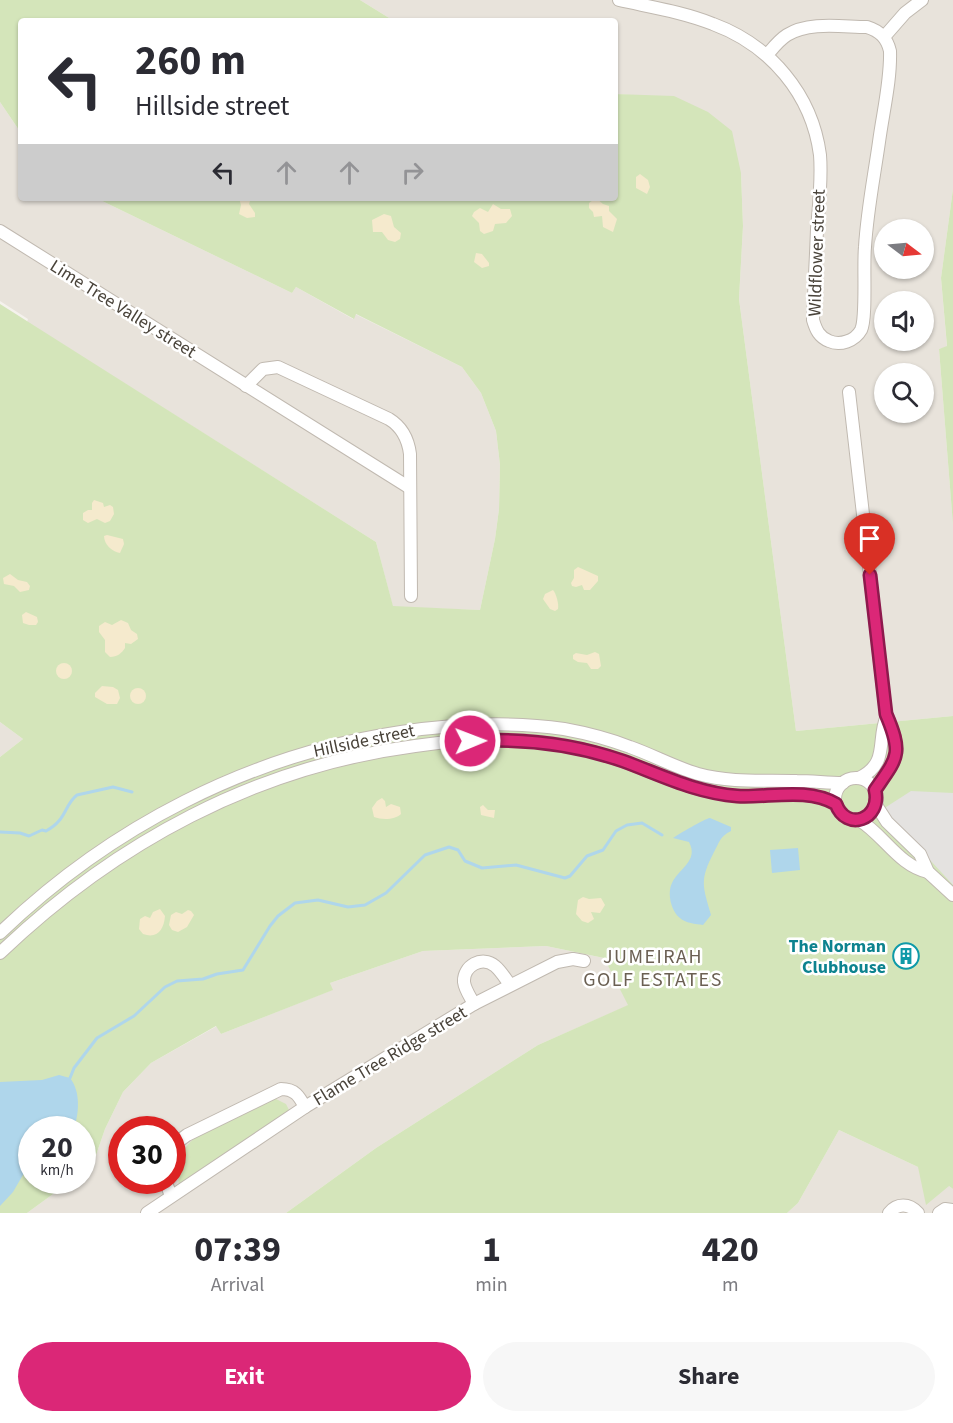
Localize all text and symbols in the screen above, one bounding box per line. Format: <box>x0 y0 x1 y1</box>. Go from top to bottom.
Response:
text: 260 m <box>135 31 246 91</box>
icon: left <box>36 42 114 120</box>
text: Hillside street <box>135 87 289 126</box>
icon: left <box>207 156 240 189</box>
icon: ahead <box>270 156 303 189</box>
icon: ahead <box>333 156 366 189</box>
icon: right <box>396 156 429 189</box>
street label: Wildflower street <box>802 189 832 317</box>
north arrow <box>874 219 934 279</box>
map controls <box>874 219 934 423</box>
street label: Lime Tree Valley street <box>45 254 201 364</box>
button: sound <box>874 291 934 351</box>
button: search <box>874 363 934 423</box>
pin <box>844 513 895 575</box>
icon: arrive <box>853 522 886 555</box>
position arrow <box>438 709 502 773</box>
street label: Hillside street <box>311 718 417 764</box>
place label: The Norman Clubhouse <box>788 934 886 980</box>
building icon: The Norman Clubhouse <box>891 941 921 971</box>
district label: JUMEIRAH GOLF ESTATES <box>583 943 723 994</box>
street label: Flame Tree Ridge street <box>308 1000 472 1112</box>
speed limit sign: 30 <box>108 1116 186 1194</box>
text: 20 <box>41 1126 73 1169</box>
text: km/h <box>40 1160 74 1181</box>
text: 07:39 <box>194 1224 281 1275</box>
text: 1 <box>482 1224 501 1275</box>
text: 420 <box>702 1224 759 1275</box>
text: Arrival <box>211 1271 264 1299</box>
text: min <box>475 1271 508 1299</box>
text: m <box>722 1271 739 1299</box>
button: Exit <box>18 1342 471 1411</box>
button: Share <box>483 1342 935 1411</box>

